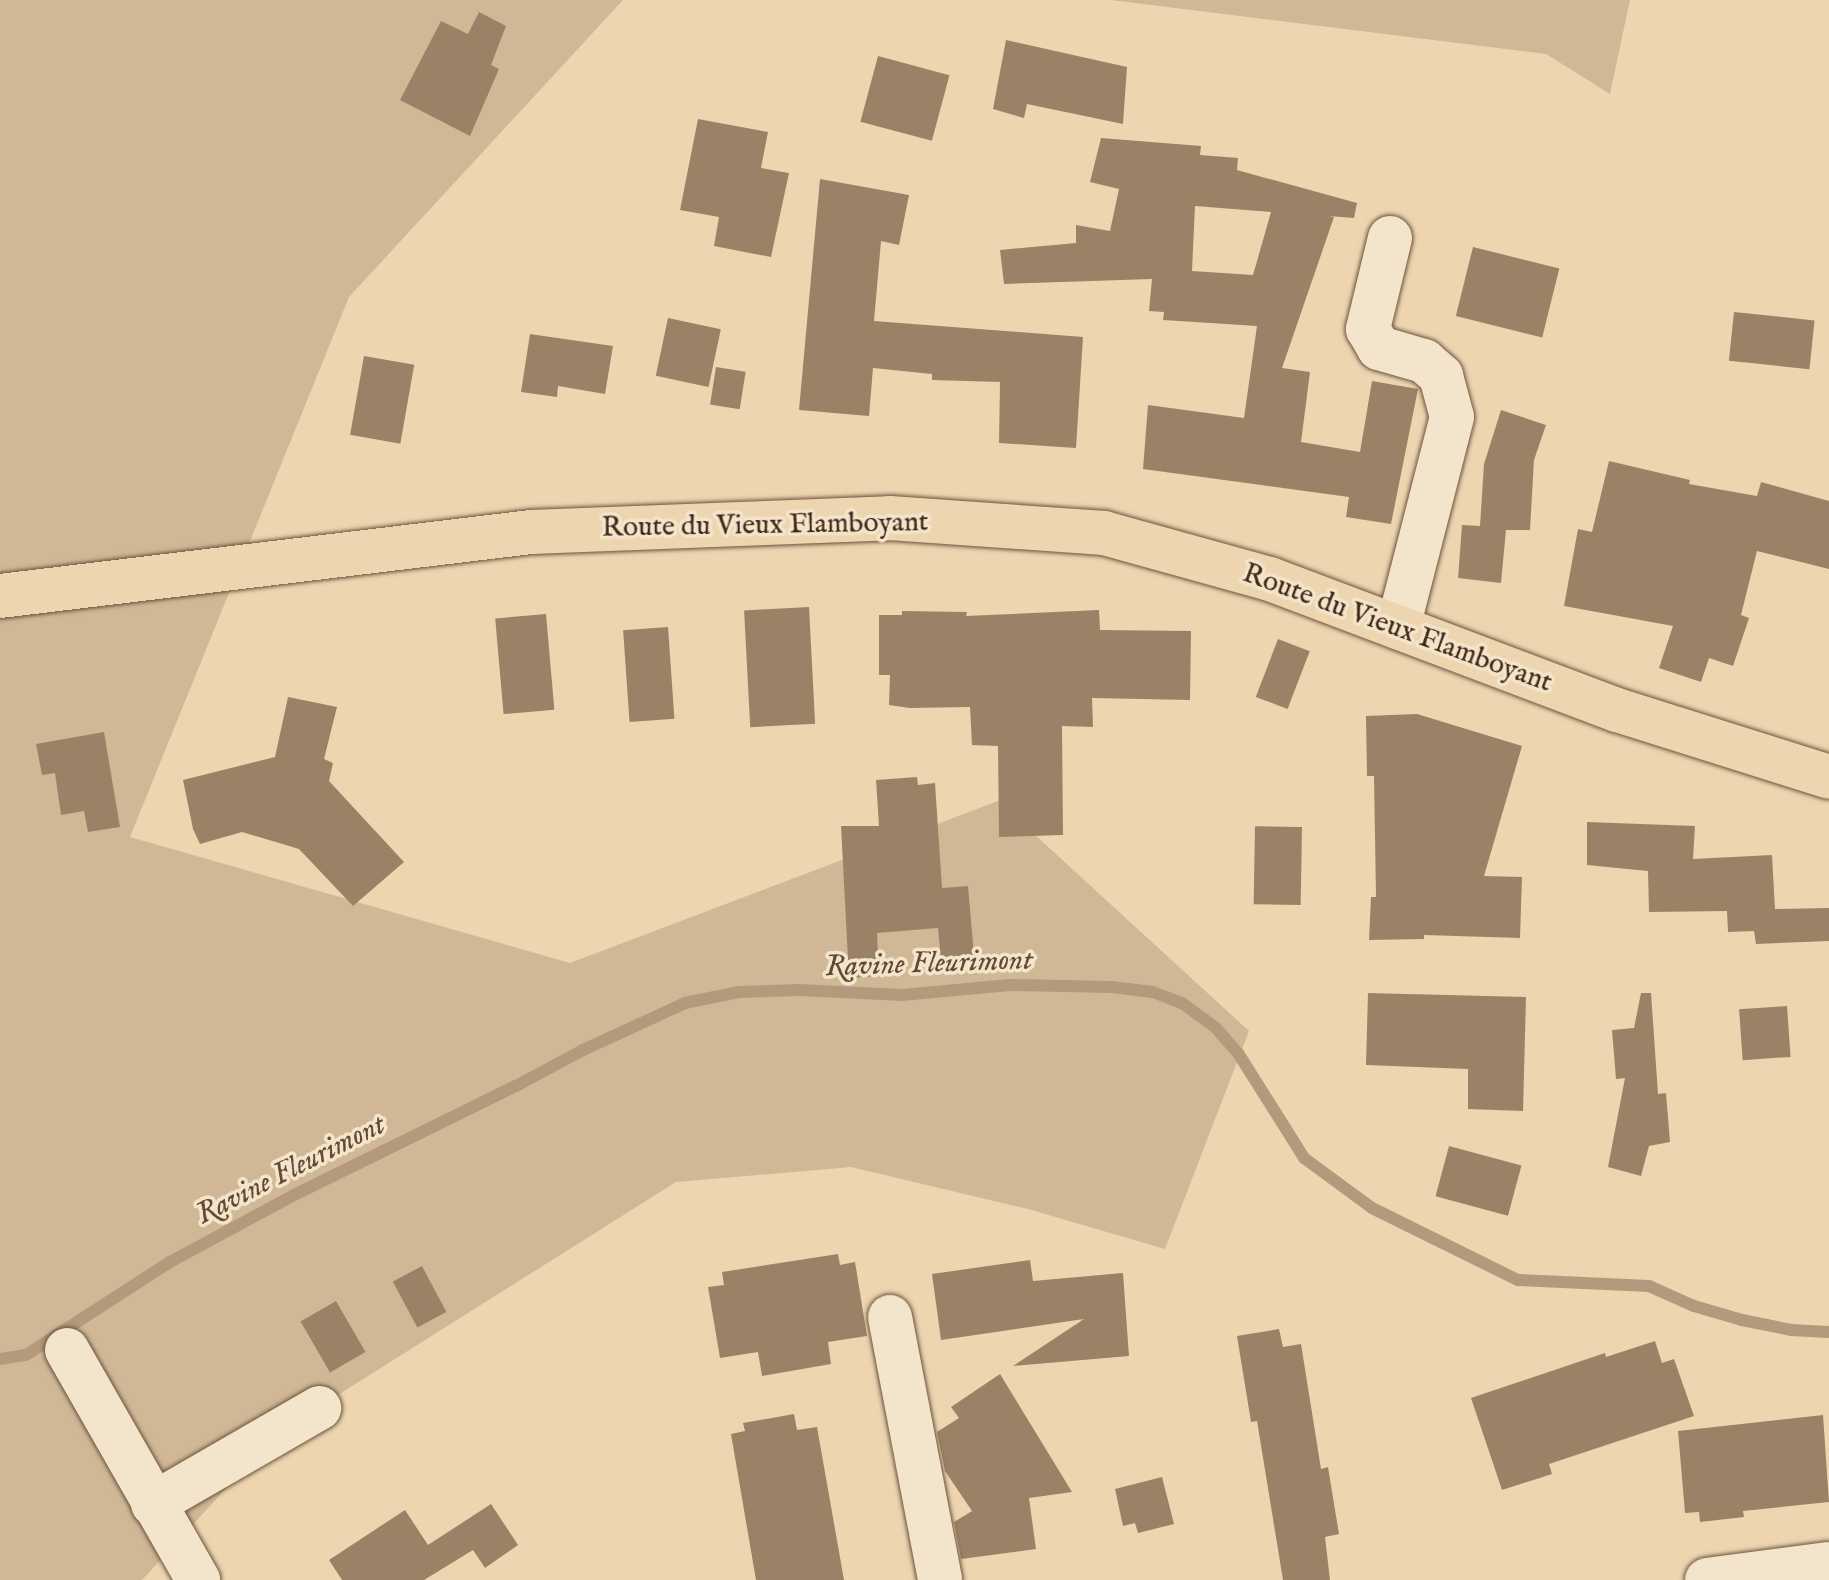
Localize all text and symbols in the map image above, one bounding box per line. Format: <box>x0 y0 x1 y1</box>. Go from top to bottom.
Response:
street label: Route du Vieux Flamboyant <box>601 506 929 546</box>
street label: Route du Vieux Flamboyant <box>1238 557 1556 701</box>
water label: Ravine Fleurimont <box>825 942 1033 986</box>
water label: Ravine Fleurimont <box>190 1107 392 1233</box>

